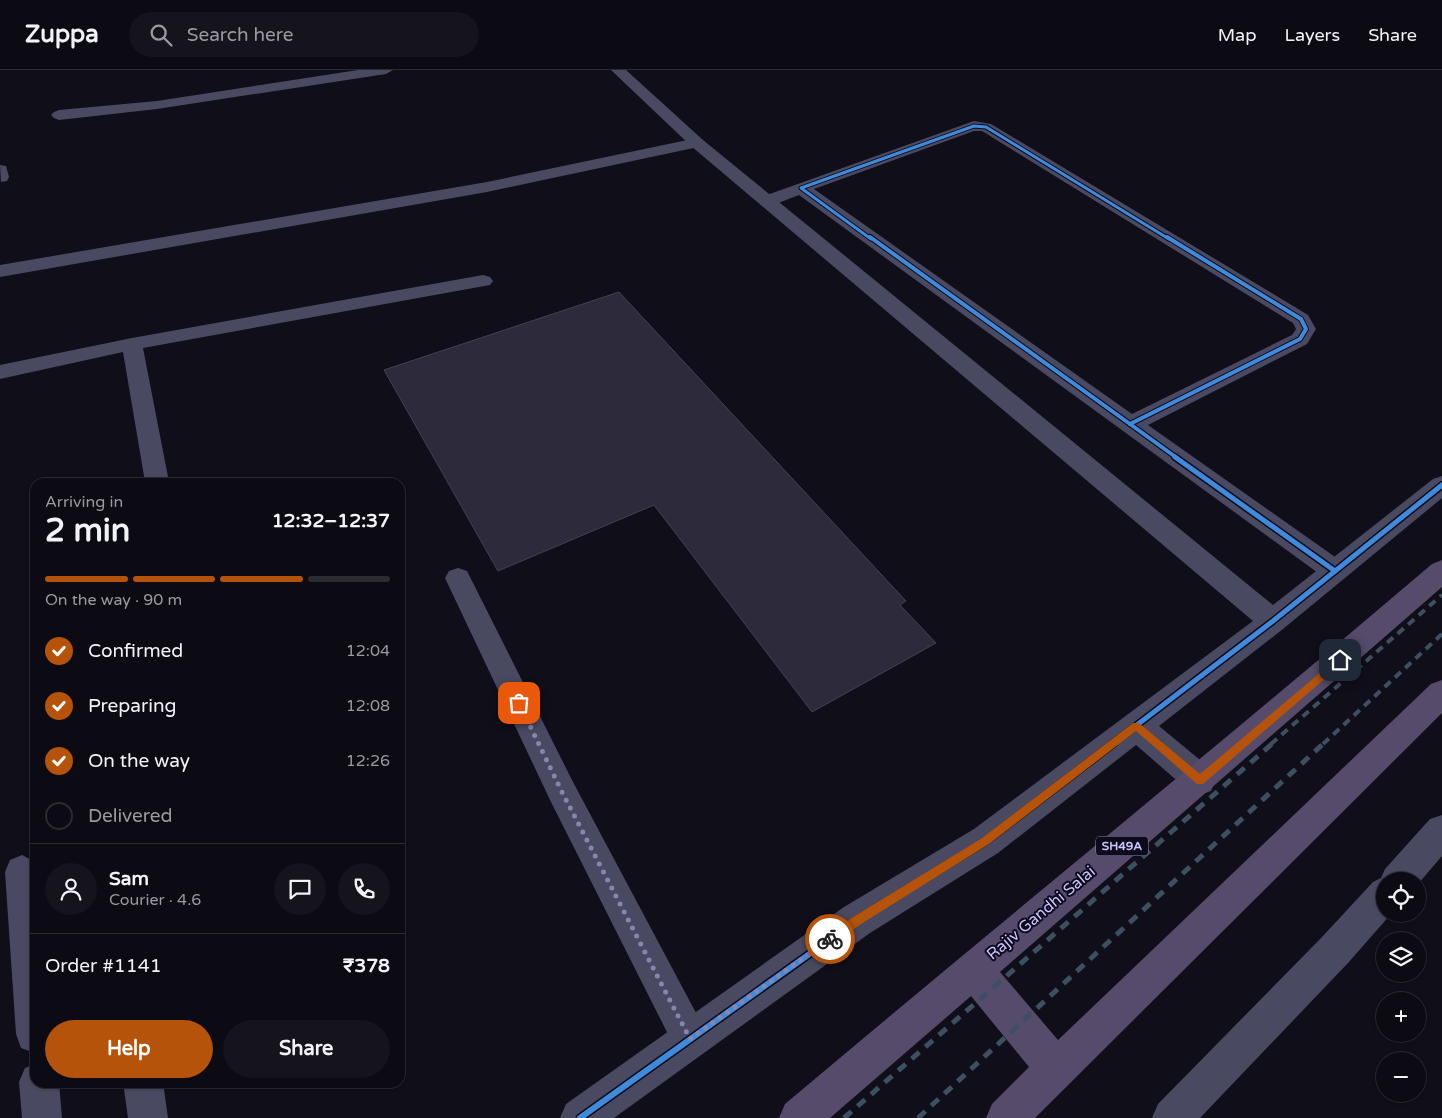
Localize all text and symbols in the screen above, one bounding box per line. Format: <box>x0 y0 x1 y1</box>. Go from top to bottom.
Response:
search box <box>129 12 479 57</box>
text: Zuppa <box>25 20 99 49</box>
icon: search <box>147 21 175 49</box>
text: Search here <box>187 24 294 46</box>
text: Map <box>1218 24 1257 46</box>
text: Layers <box>1285 24 1340 46</box>
text: Share <box>1368 24 1417 46</box>
text: Arriving in <box>45 492 123 512</box>
text: 12:32–12:37 <box>272 510 390 532</box>
text: 2 min <box>45 512 130 550</box>
text: On the way · 90 m <box>45 590 182 610</box>
icon: check <box>45 637 73 665</box>
pin <box>1319 639 1361 681</box>
text: Confirmed <box>88 640 183 662</box>
text: 12:04 <box>346 641 390 661</box>
icon: home <box>1326 646 1354 674</box>
pin <box>498 682 540 724</box>
icon: bag <box>505 689 533 717</box>
icon: check <box>45 692 73 720</box>
text: Preparing <box>88 695 177 717</box>
text: 12:08 <box>346 696 390 716</box>
icon: check <box>45 747 73 775</box>
text: On the way <box>88 750 190 772</box>
text: 12:26 <box>346 751 390 771</box>
text: Delivered <box>88 805 173 827</box>
road number: SH49A <box>1096 836 1148 856</box>
street label: Rajiv Gandhi Salai <box>983 862 1099 964</box>
button: person <box>45 863 97 915</box>
button: chat <box>274 863 326 915</box>
button: phone <box>338 863 390 915</box>
text: Sam <box>109 868 149 890</box>
map controls <box>1376 872 1426 1102</box>
button: locate <box>1376 872 1426 922</box>
text: Courier · 4.6 <box>109 890 201 910</box>
courier <box>805 914 855 964</box>
icon: bike <box>816 925 844 953</box>
button: layers <box>1376 932 1426 982</box>
text: Order #1141 <box>45 955 162 977</box>
text: ₹378 <box>343 955 390 977</box>
button: + <box>1376 992 1426 1042</box>
button: Help <box>45 1020 213 1078</box>
button: Share <box>223 1020 390 1078</box>
button: − <box>1376 1052 1426 1102</box>

